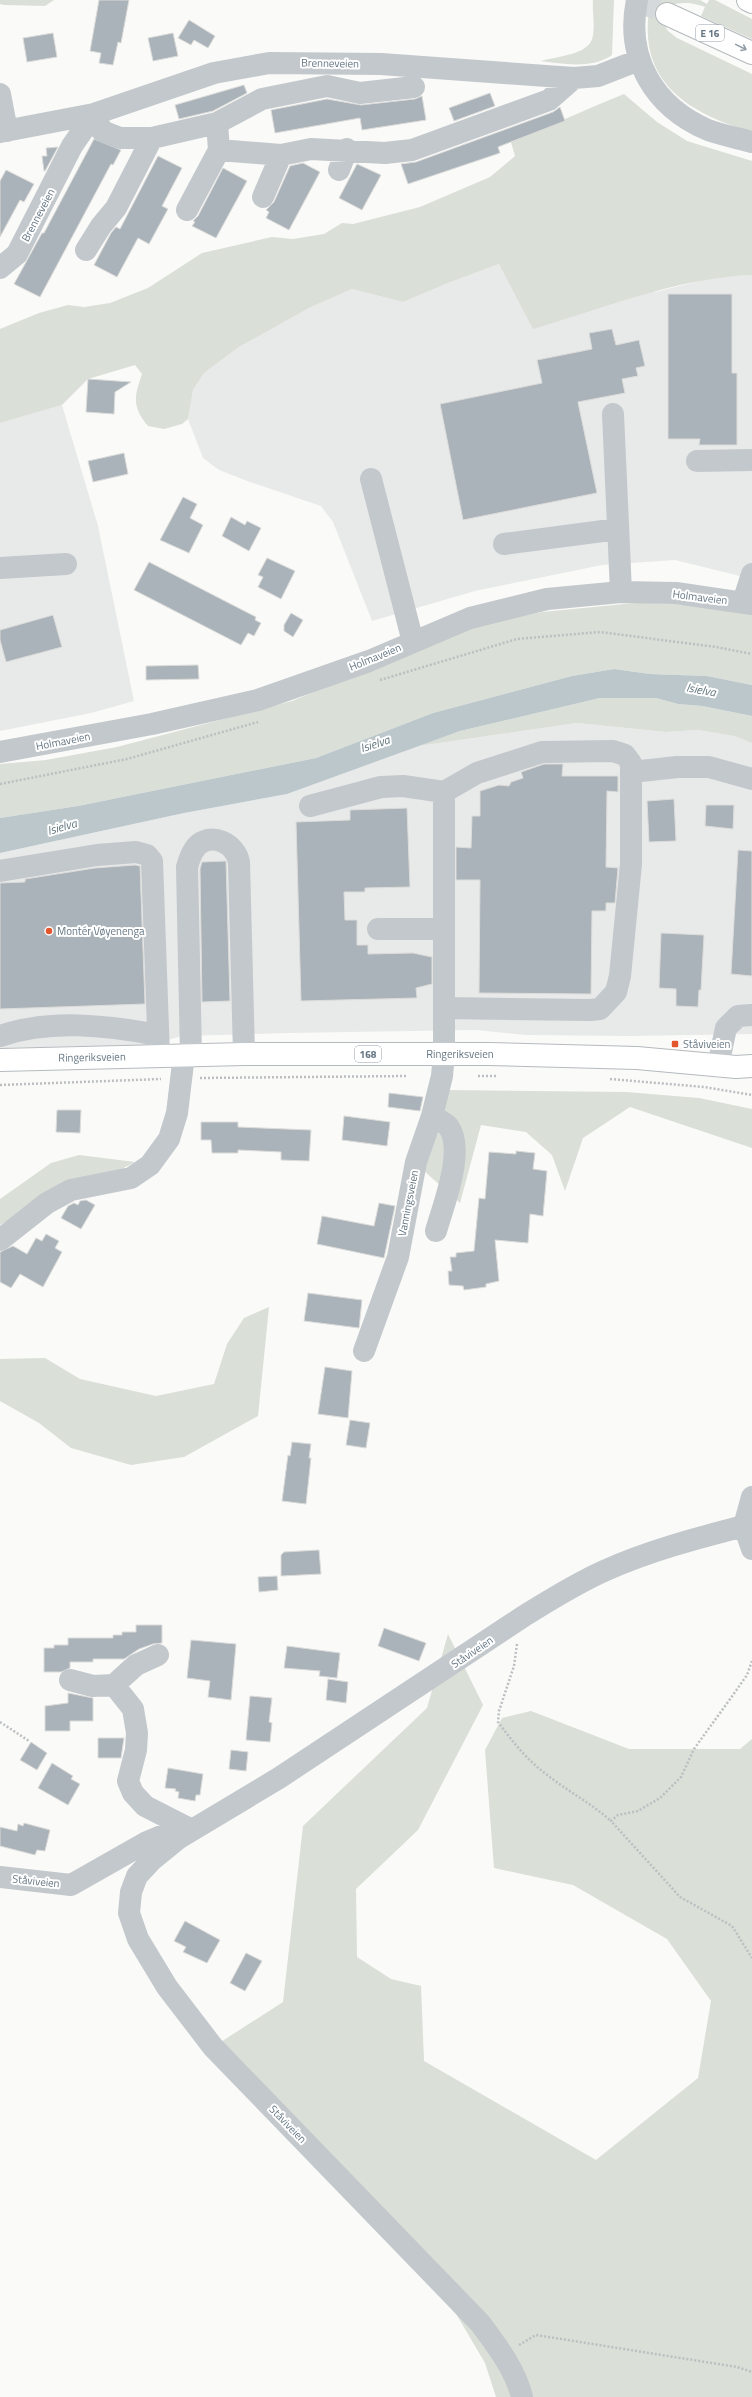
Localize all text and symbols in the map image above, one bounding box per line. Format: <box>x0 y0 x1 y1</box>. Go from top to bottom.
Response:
road number: E 16 <box>696 25 724 41</box>
one-way arrow <box>734 44 746 51</box>
street label: Brenneveien <box>301 54 359 72</box>
street label: Brenneveien <box>17 186 59 244</box>
street label: Holmaveien <box>672 586 728 608</box>
street label: Holmaveien <box>347 639 404 675</box>
water label: Isielva <box>685 678 718 702</box>
street label: Holmaveien <box>34 728 92 754</box>
water label: Isielva <box>358 730 393 757</box>
water label: Isielva <box>45 813 80 840</box>
place label: Montér Vøyenenga <box>57 923 145 939</box>
marker: Montér Vøyenenga <box>44 926 54 936</box>
place label: Ståviveien <box>683 1036 731 1052</box>
marker: Ståviveien <box>670 1039 680 1049</box>
road number: 168 <box>355 1046 381 1062</box>
street label: Ringeriksveien <box>426 1046 494 1062</box>
street label: Ringeriksveien <box>58 1048 126 1066</box>
street label: Vanningsveien <box>394 1168 422 1237</box>
street label: Ståviveien <box>448 1632 496 1672</box>
street label: Ståviveien <box>12 1871 61 1891</box>
street label: Ståviveien <box>266 2101 310 2147</box>

